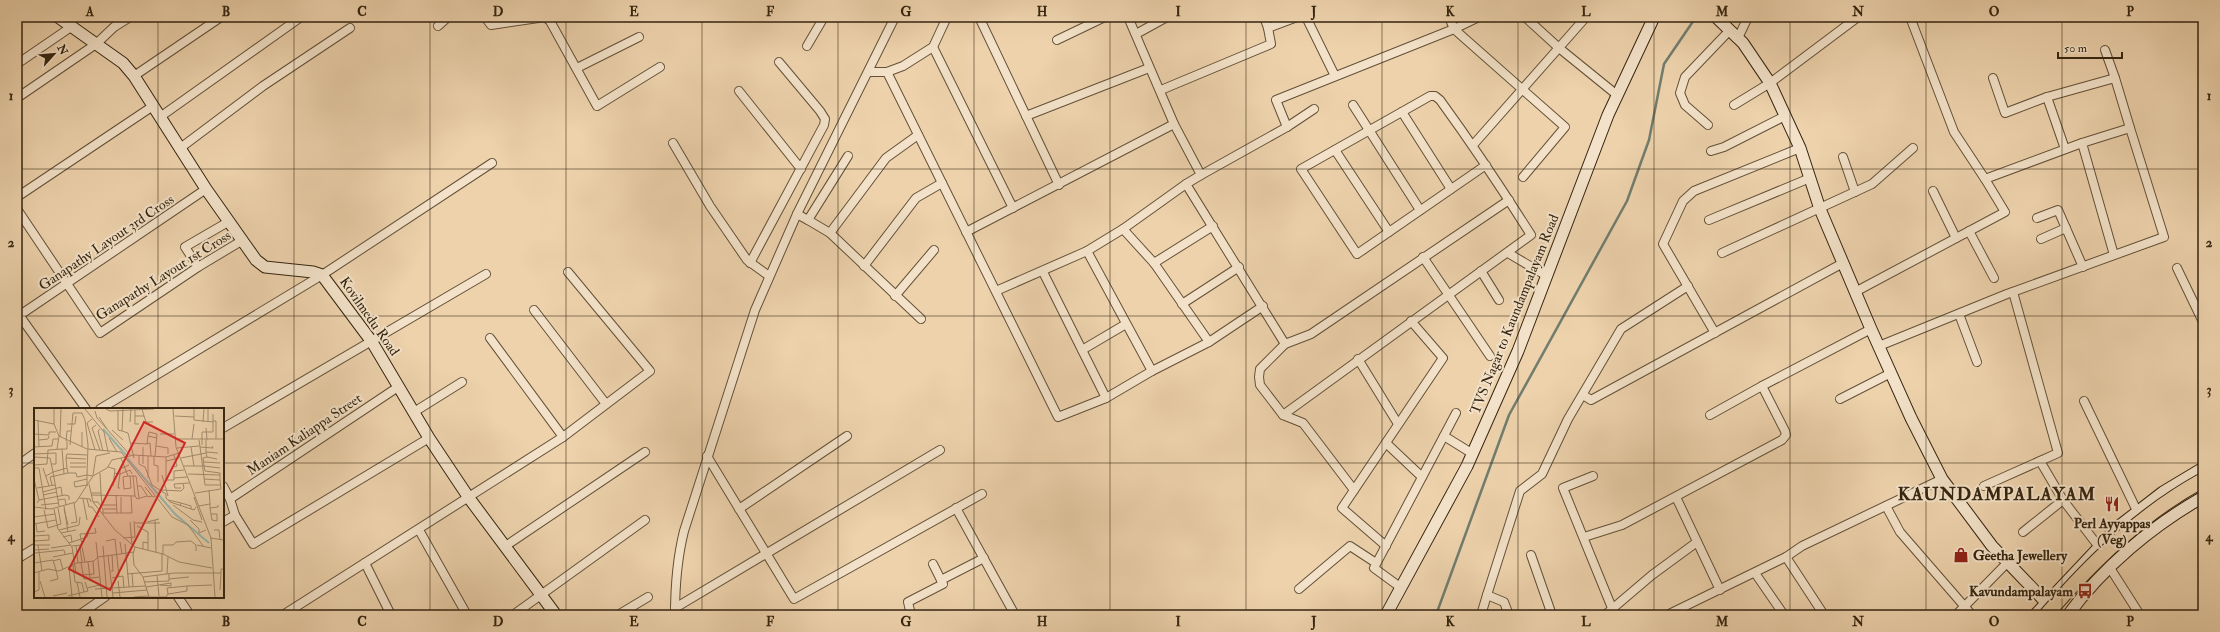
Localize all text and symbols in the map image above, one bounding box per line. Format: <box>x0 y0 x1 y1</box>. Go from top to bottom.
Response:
text: A <box>85 4 95 20</box>
text: B <box>222 4 230 20</box>
text: C <box>357 4 367 20</box>
text: D <box>493 4 504 20</box>
text: E <box>629 4 639 20</box>
text: F <box>766 4 775 20</box>
text: G <box>901 4 912 20</box>
text: H <box>1037 4 1048 20</box>
text: I <box>1175 4 1181 20</box>
text: J <box>1310 4 1317 21</box>
text: K <box>1445 4 1455 20</box>
text: L <box>1581 4 1591 20</box>
text: M <box>1715 4 1729 20</box>
text: N <box>1851 4 1864 20</box>
text: O <box>1989 4 2000 20</box>
text: P <box>2126 4 2134 20</box>
north arrow <box>34 34 74 74</box>
scale bar <box>2058 34 2122 60</box>
text: N <box>54 41 71 58</box>
text: 50 m <box>2064 41 2088 56</box>
text: 1 <box>9 88 14 104</box>
text: 1 <box>2207 88 2212 104</box>
street label: Ganapathy Layout 3rd Cross <box>35 191 178 295</box>
street label: TVS Nagar to Kaundampalayam Road <box>1466 212 1563 417</box>
street label: Ganapathy Layout 1st Cross <box>92 227 235 325</box>
text: 2 <box>8 235 15 251</box>
text: 2 <box>2206 235 2213 251</box>
street label: Kovilmedu Road <box>336 274 403 359</box>
text: 3 <box>9 382 14 398</box>
text: 3 <box>2207 382 2212 398</box>
street label: Maniam Kaliappa Street <box>244 389 366 480</box>
inset map <box>34 408 224 598</box>
district label: KAUNDAMPALAYAM <box>1898 483 2096 506</box>
restaurant icon: Perl Ayyappas (Veg) <box>2103 495 2121 513</box>
place label: Perl Ayyappas (Veg) <box>2074 515 2151 549</box>
text: 4 <box>6 529 15 545</box>
text: 4 <box>2204 529 2213 545</box>
shop icon: Geetha Jewellery <box>1952 546 1970 564</box>
place label: Geetha Jewellery <box>1973 547 2068 565</box>
bus stop icon: Kavundampalayam <box>2076 582 2094 600</box>
place label: Kavundampalayam <box>1969 583 2073 601</box>
text: A <box>85 614 95 630</box>
text: B <box>222 614 230 630</box>
text: C <box>357 614 367 630</box>
text: D <box>493 614 504 630</box>
text: E <box>629 614 639 630</box>
text: F <box>766 614 775 630</box>
text: G <box>901 614 912 630</box>
text: H <box>1037 614 1048 630</box>
text: I <box>1175 614 1181 630</box>
text: J <box>1310 614 1317 631</box>
text: K <box>1445 614 1455 630</box>
text: L <box>1581 614 1591 630</box>
text: M <box>1715 614 1729 630</box>
text: N <box>1851 614 1864 630</box>
text: O <box>1989 614 2000 630</box>
text: P <box>2126 614 2134 630</box>

